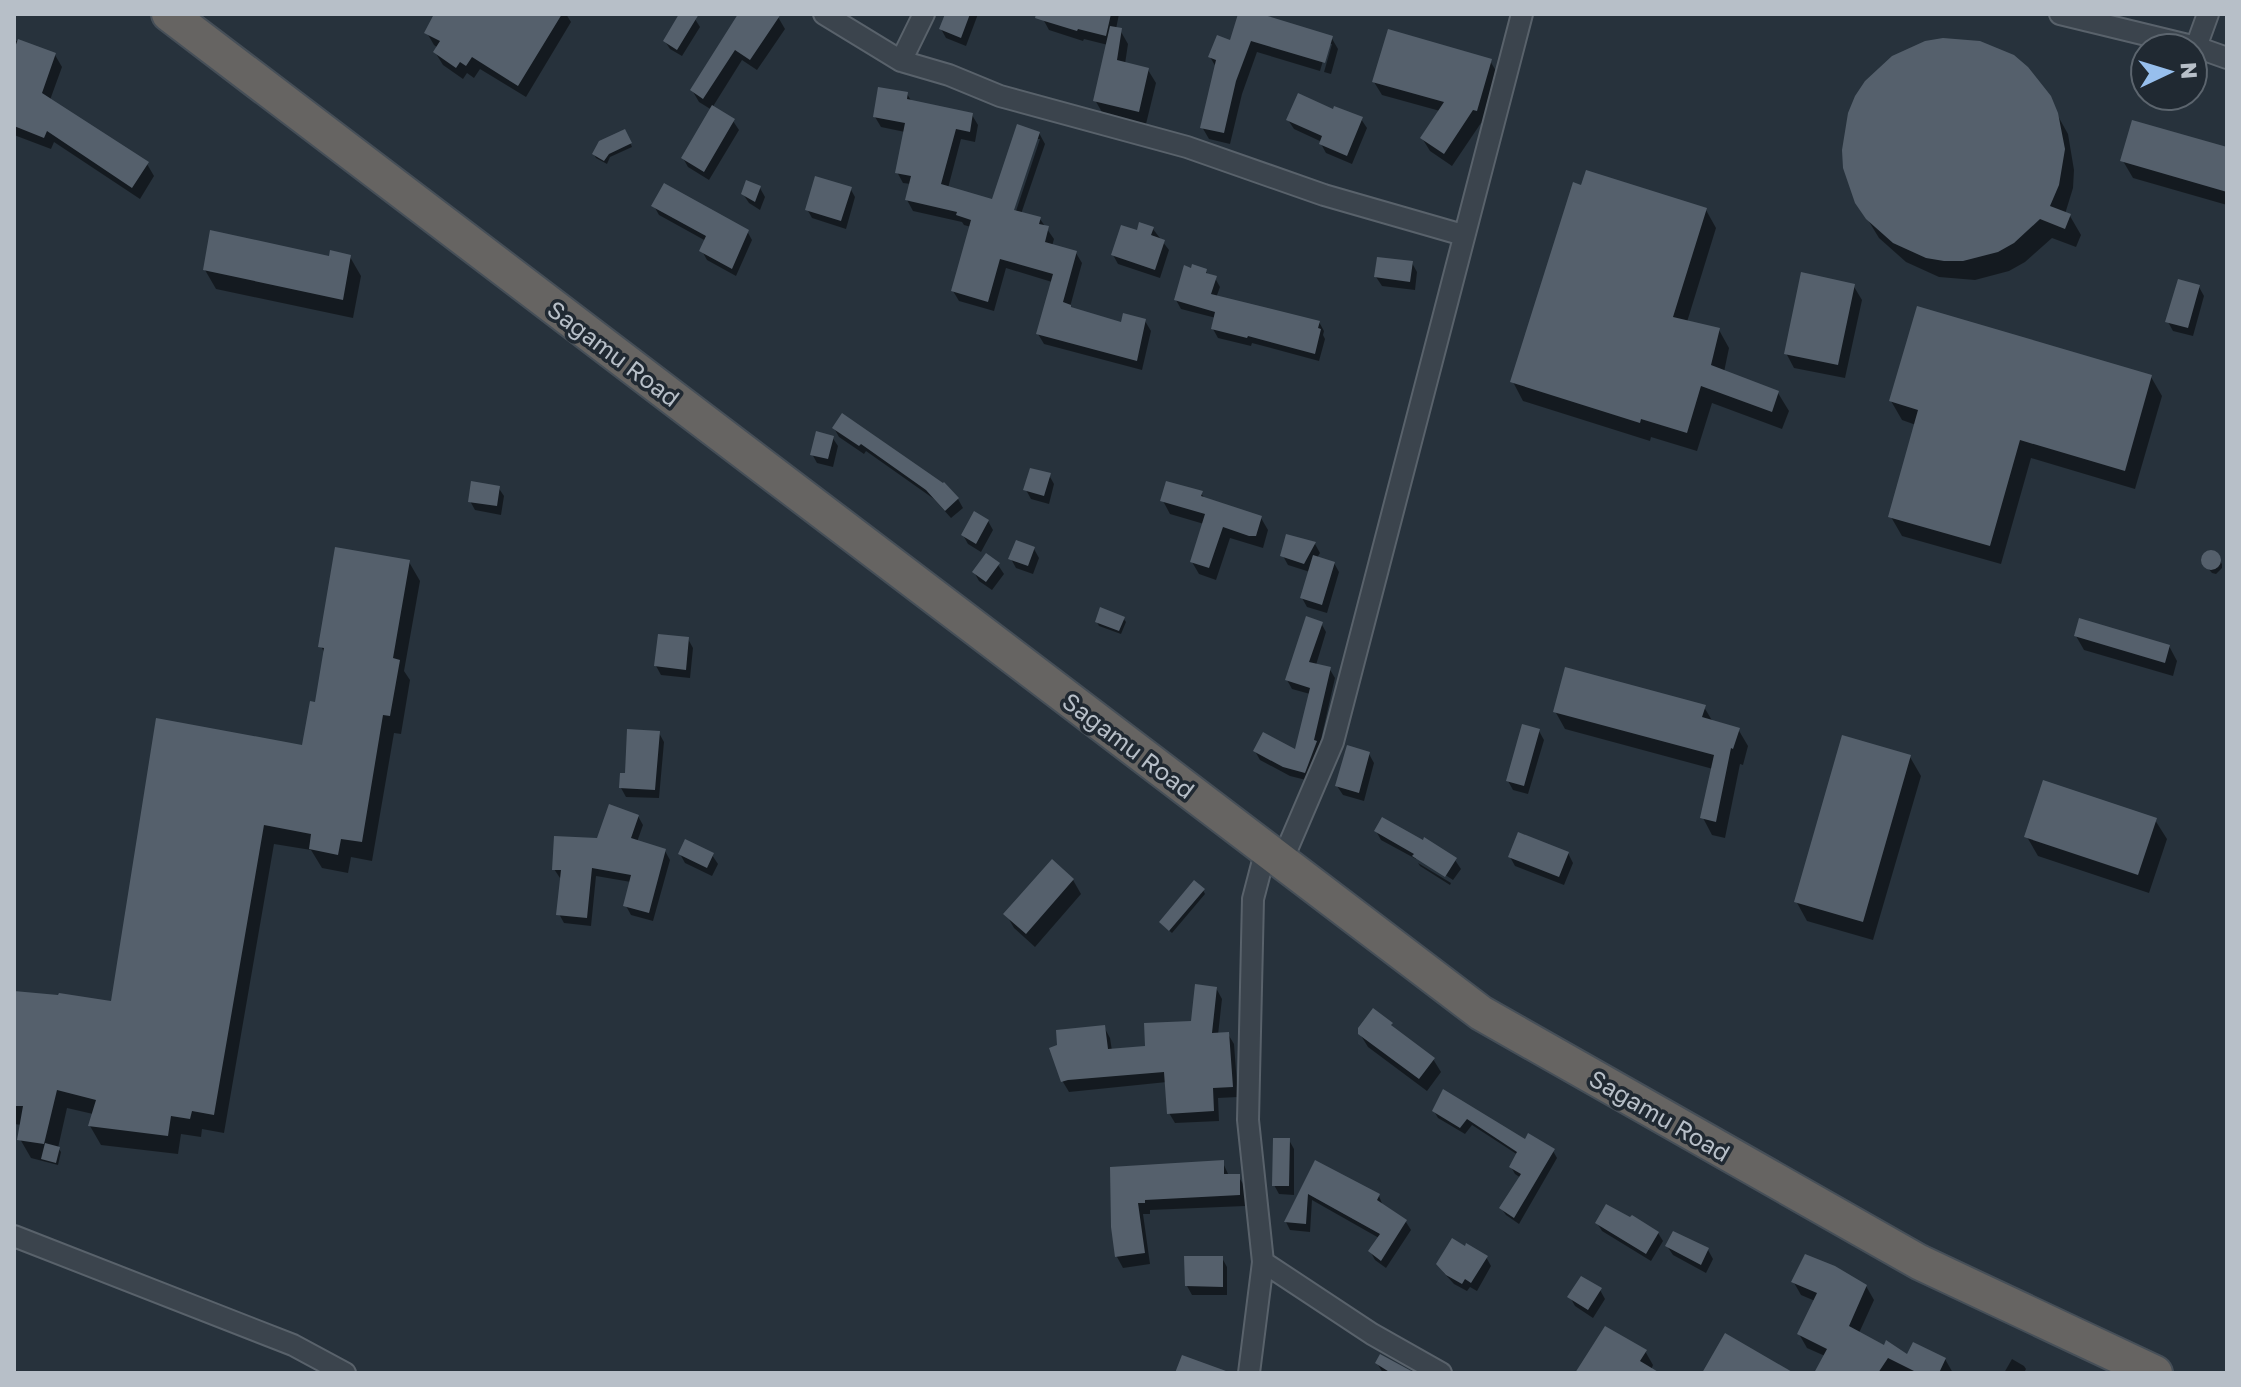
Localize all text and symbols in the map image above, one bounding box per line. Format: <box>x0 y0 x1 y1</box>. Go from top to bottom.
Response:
north arrow <box>2129 32 2209 112</box>
text: N <box>2175 61 2204 80</box>
street label: Sagamu Road <box>542 294 686 412</box>
street label: Sagamu Road <box>1057 686 1201 804</box>
street label: Sagamu Road <box>1584 1063 1736 1167</box>

